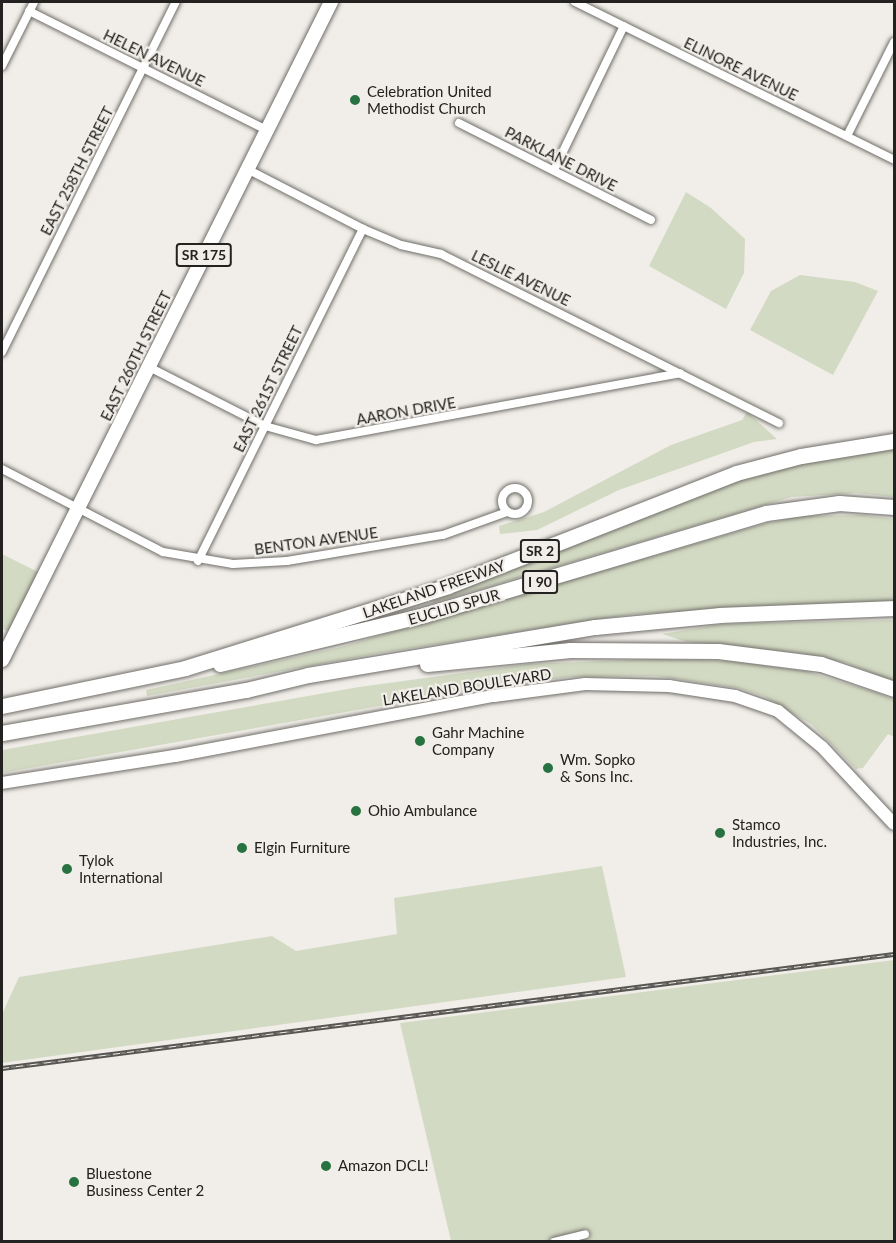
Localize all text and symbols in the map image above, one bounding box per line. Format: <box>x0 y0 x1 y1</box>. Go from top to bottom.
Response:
street label: HELEN AVENUE <box>100 26 208 90</box>
street label: ELINORE AVENUE <box>681 33 801 105</box>
place label: Celebration United Methodist Church <box>367 82 492 117</box>
marker: Celebration United Methodist Church <box>348 93 362 107</box>
street label: EAST 258TH STREET <box>37 103 117 239</box>
street label: PARKLANE DRIVE <box>502 123 620 195</box>
road number: SR 175 <box>176 244 232 266</box>
street label: LESLIE AVENUE <box>468 246 574 310</box>
street label: EAST 260TH STREET <box>97 288 175 424</box>
street label: EAST 261ST STREET <box>229 323 307 455</box>
street label: AARON DRIVE <box>355 393 457 429</box>
street label: BENTON AVENUE <box>253 523 379 559</box>
road number: SR 2 <box>519 540 561 562</box>
street label: LAKELAND FREEWAY <box>360 556 508 622</box>
road number: I 90 <box>522 571 558 593</box>
street label: EUCLID SPUR <box>406 585 502 629</box>
street label: LAKELAND BOULEVARD <box>381 665 553 709</box>
place label: Gahr Machine Company <box>432 723 525 758</box>
marker: Gahr Machine Company <box>413 734 427 748</box>
place label: Wm. Sopko & Sons Inc. <box>560 750 635 785</box>
marker: Wm. Sopko & Sons Inc. <box>541 761 555 775</box>
place label: Ohio Ambulance <box>368 802 478 820</box>
marker: Ohio Ambulance <box>349 804 363 818</box>
place label: Stamco Industries, Inc. <box>732 815 827 850</box>
marker: Stamco Industries, Inc. <box>713 826 727 840</box>
place label: Elgin Furniture <box>254 839 350 857</box>
marker: Elgin Furniture <box>235 841 249 855</box>
place label: Tylok International <box>79 851 163 886</box>
marker: Tylok International <box>60 862 74 876</box>
place label: Amazon DCL! <box>338 1157 428 1175</box>
marker: Amazon DCL! <box>319 1159 333 1173</box>
place label: Bluestone Business Center 2 <box>86 1164 204 1199</box>
marker: Bluestone Business Center 2 <box>67 1175 81 1189</box>

